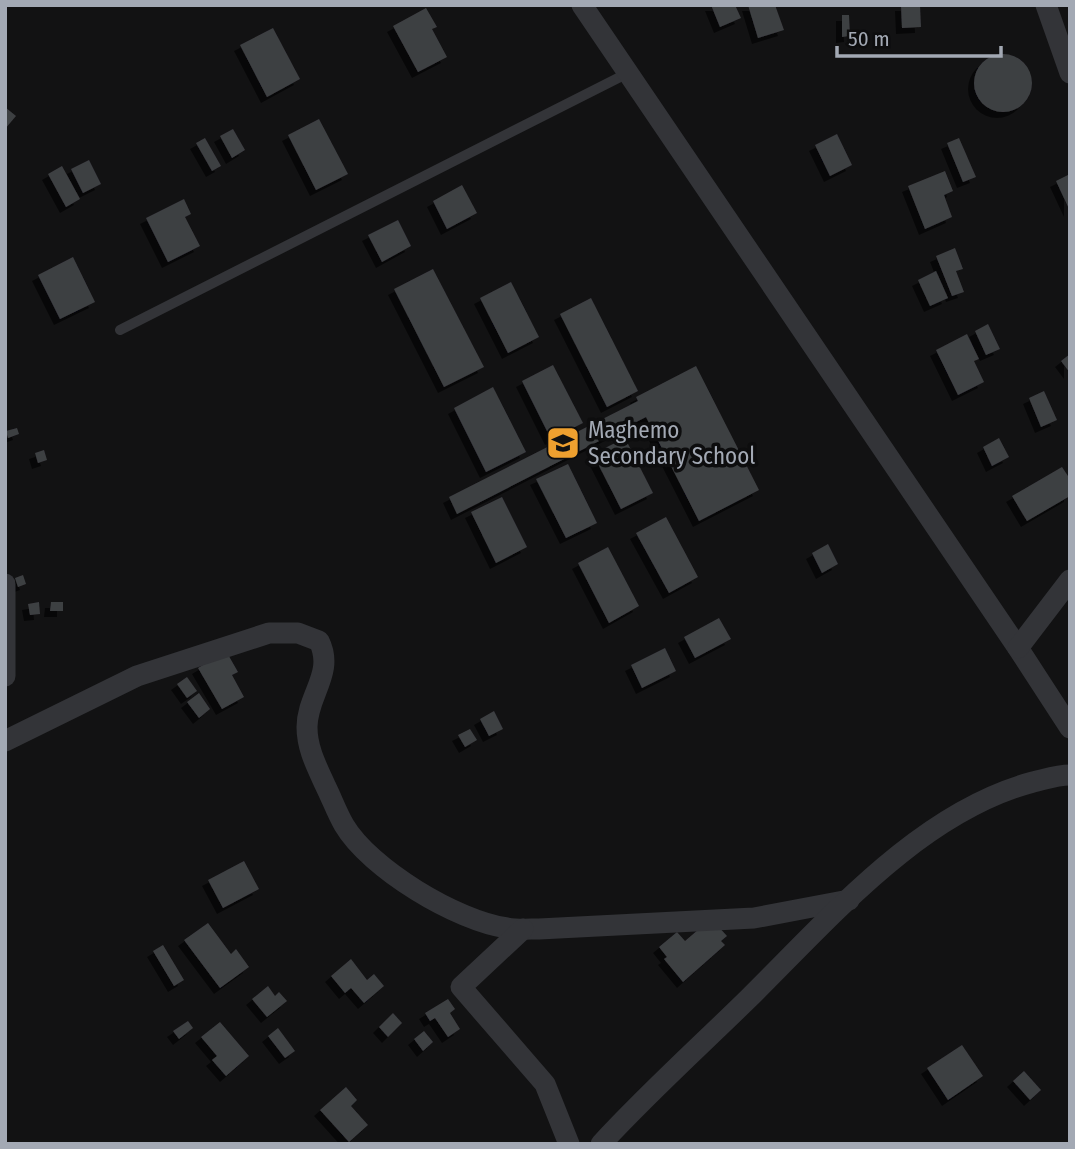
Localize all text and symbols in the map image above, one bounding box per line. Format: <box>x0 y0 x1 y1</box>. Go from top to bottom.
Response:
scale bar <box>837 14 1002 58</box>
text: 50 m <box>848 26 890 52</box>
place label: Maghemo Secondary School <box>588 416 755 470</box>
school or university icon: Maghemo Secondary School <box>544 424 582 462</box>

